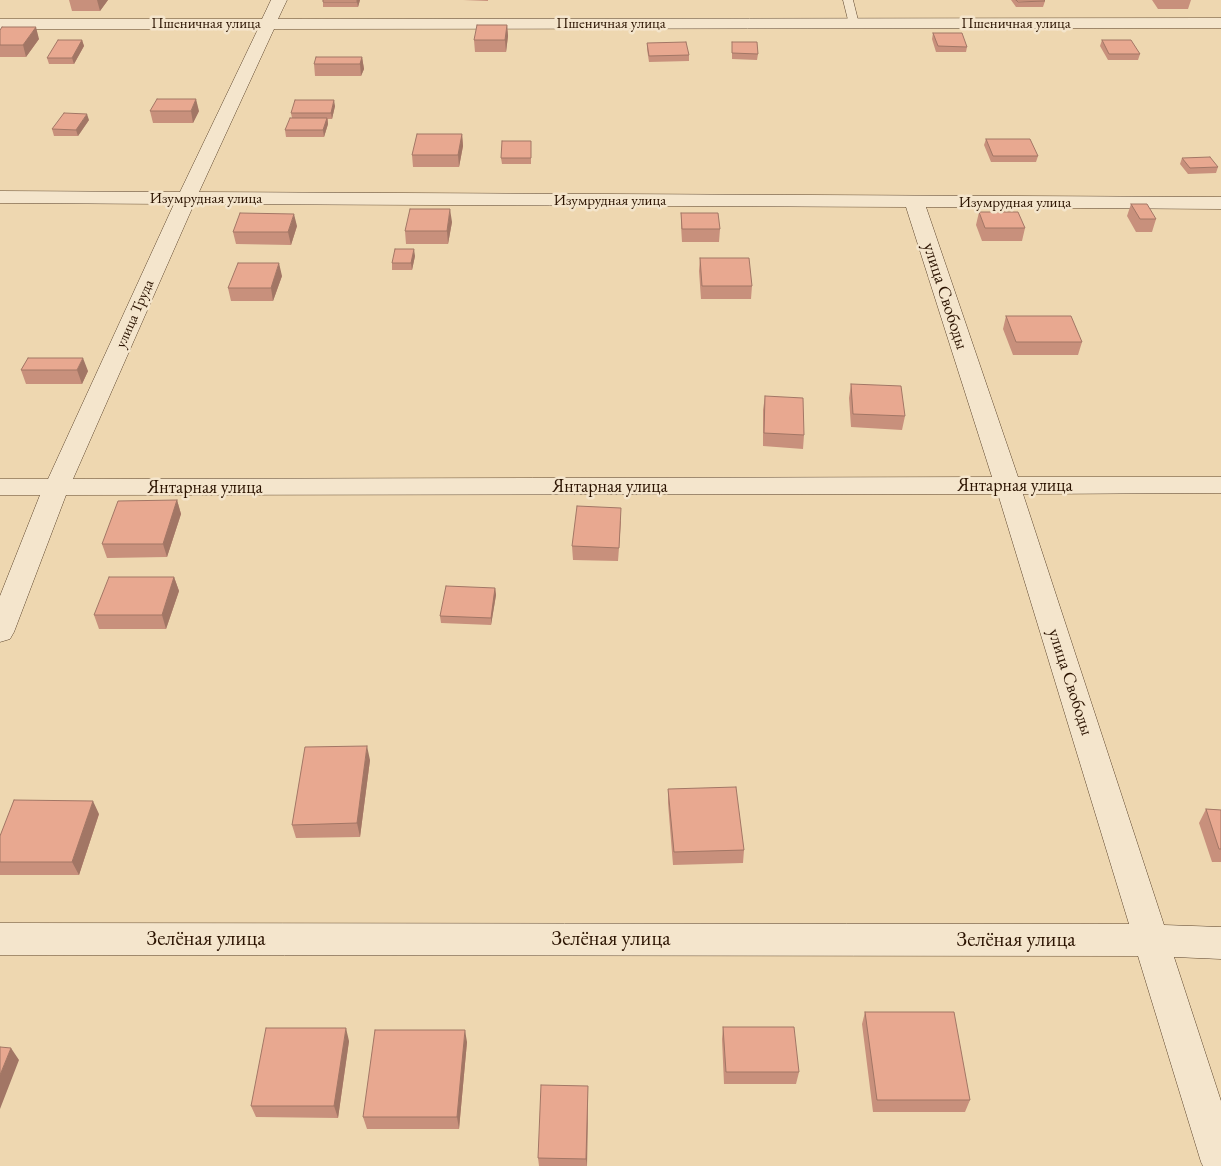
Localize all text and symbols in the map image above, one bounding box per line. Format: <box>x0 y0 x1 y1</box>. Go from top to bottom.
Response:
street label: Пшеничная улица <box>151 15 261 33</box>
street label: Пшеничная улица <box>556 15 666 33</box>
street label: Пшеничная улица <box>961 15 1071 33</box>
street label: Изумрудная улица <box>150 190 262 208</box>
street label: Изумрудная улица <box>554 192 666 210</box>
street label: Изумрудная улица <box>959 194 1071 212</box>
street label: улица Свободы <box>918 240 972 352</box>
street label: улица Труда <box>112 277 158 351</box>
street label: Янтарная улица <box>957 475 1073 497</box>
street label: Янтарная улица <box>552 476 668 498</box>
street label: Янтарная улица <box>147 477 263 499</box>
street label: улица Свободы <box>1043 626 1097 738</box>
street label: Зелёная улица <box>146 926 266 952</box>
street label: Зелёная улица <box>551 926 671 952</box>
street label: Зелёная улица <box>956 927 1076 953</box>

